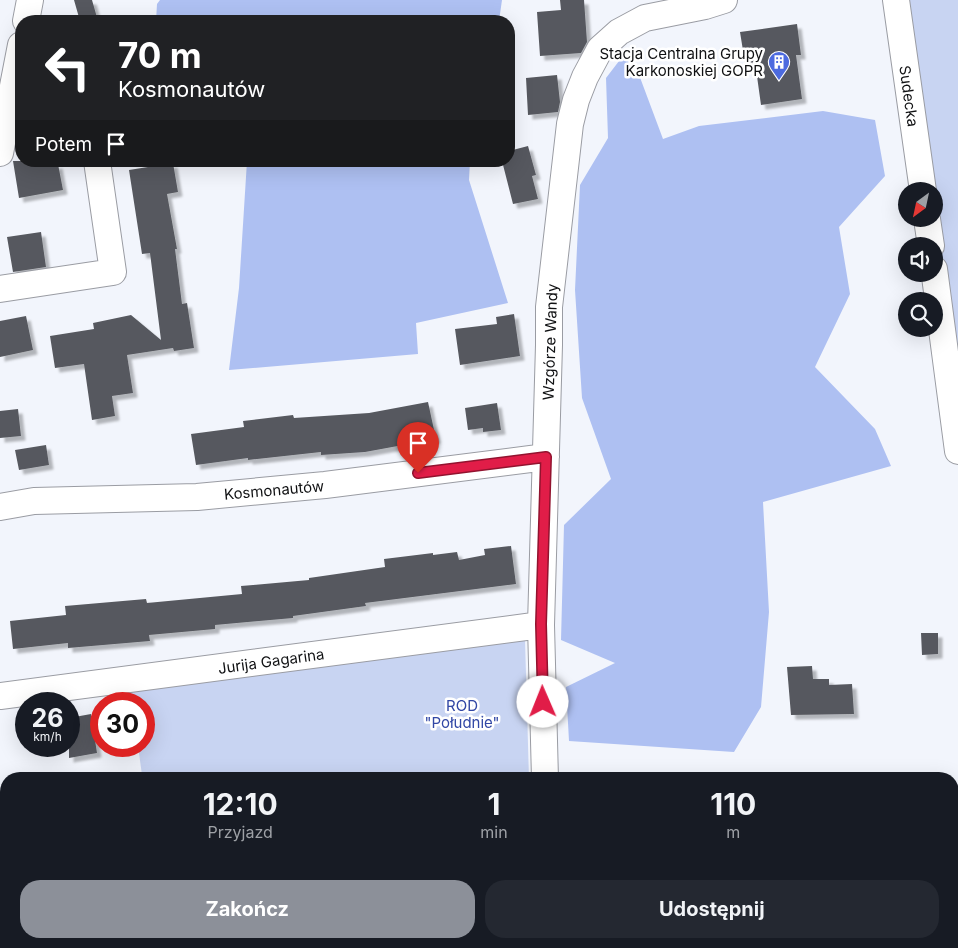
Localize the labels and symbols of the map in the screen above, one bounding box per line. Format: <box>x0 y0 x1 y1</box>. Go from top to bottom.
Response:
place label: Stacja Centralna Grupy Karkonoskiej GOPR <box>599 44 764 80</box>
building icon: Stacja Centralna Grupy Karkonoskiej GOPR <box>767 50 791 81</box>
street label: Sudecka <box>895 64 923 128</box>
north arrow <box>898 182 942 228</box>
street label: Wzgórze Wandy <box>538 283 562 401</box>
pin <box>397 422 439 473</box>
street label: Kosmonautów <box>223 476 325 504</box>
street label: Jurija Gagarina <box>217 644 325 678</box>
position arrow <box>516 675 568 727</box>
speed limit sign: 30 <box>90 692 155 757</box>
park label: ROD "Południe" <box>424 696 500 732</box>

